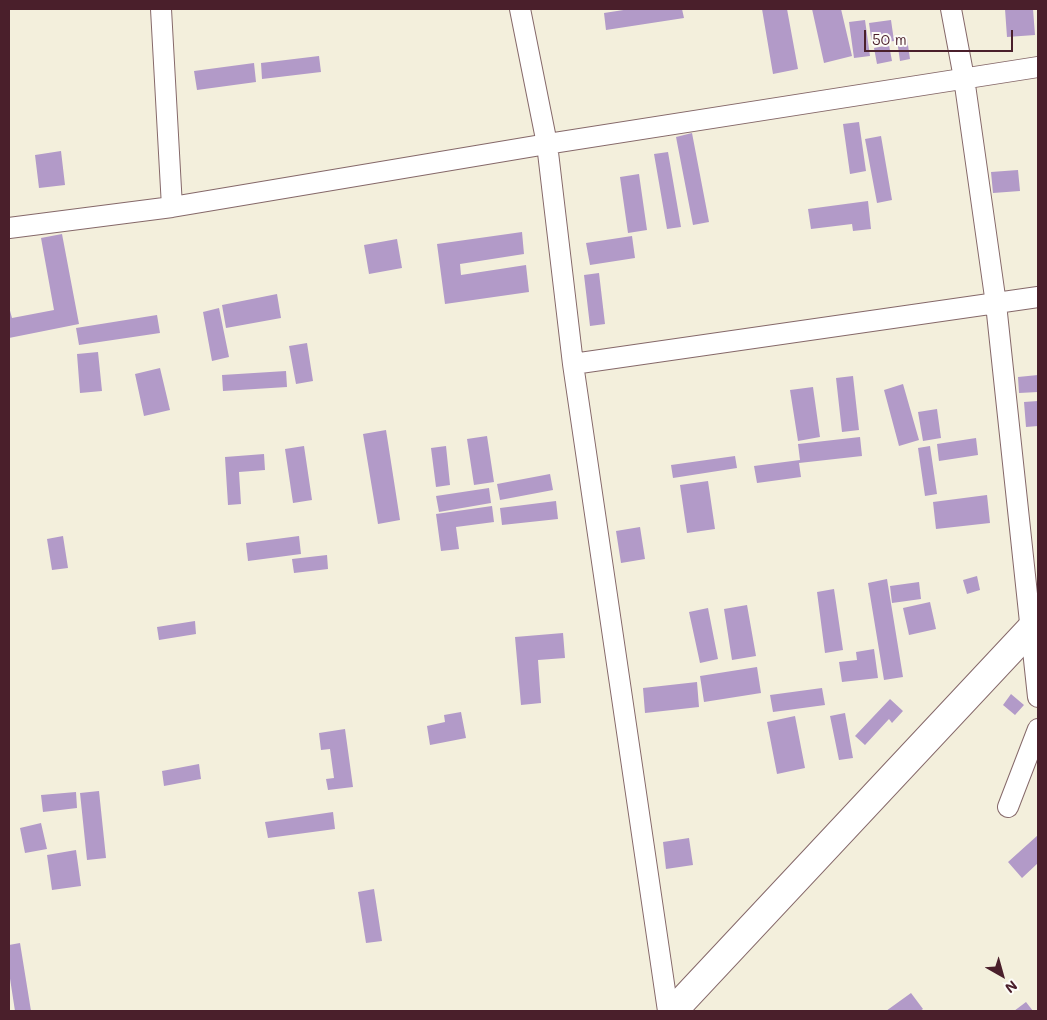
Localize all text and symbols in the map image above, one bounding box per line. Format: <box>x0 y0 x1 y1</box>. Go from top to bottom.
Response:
scale bar <box>867 20 1016 52</box>
text: 50 m <box>872 29 907 49</box>
north arrow <box>977 950 1027 1000</box>
text: N <box>1002 976 1022 998</box>

